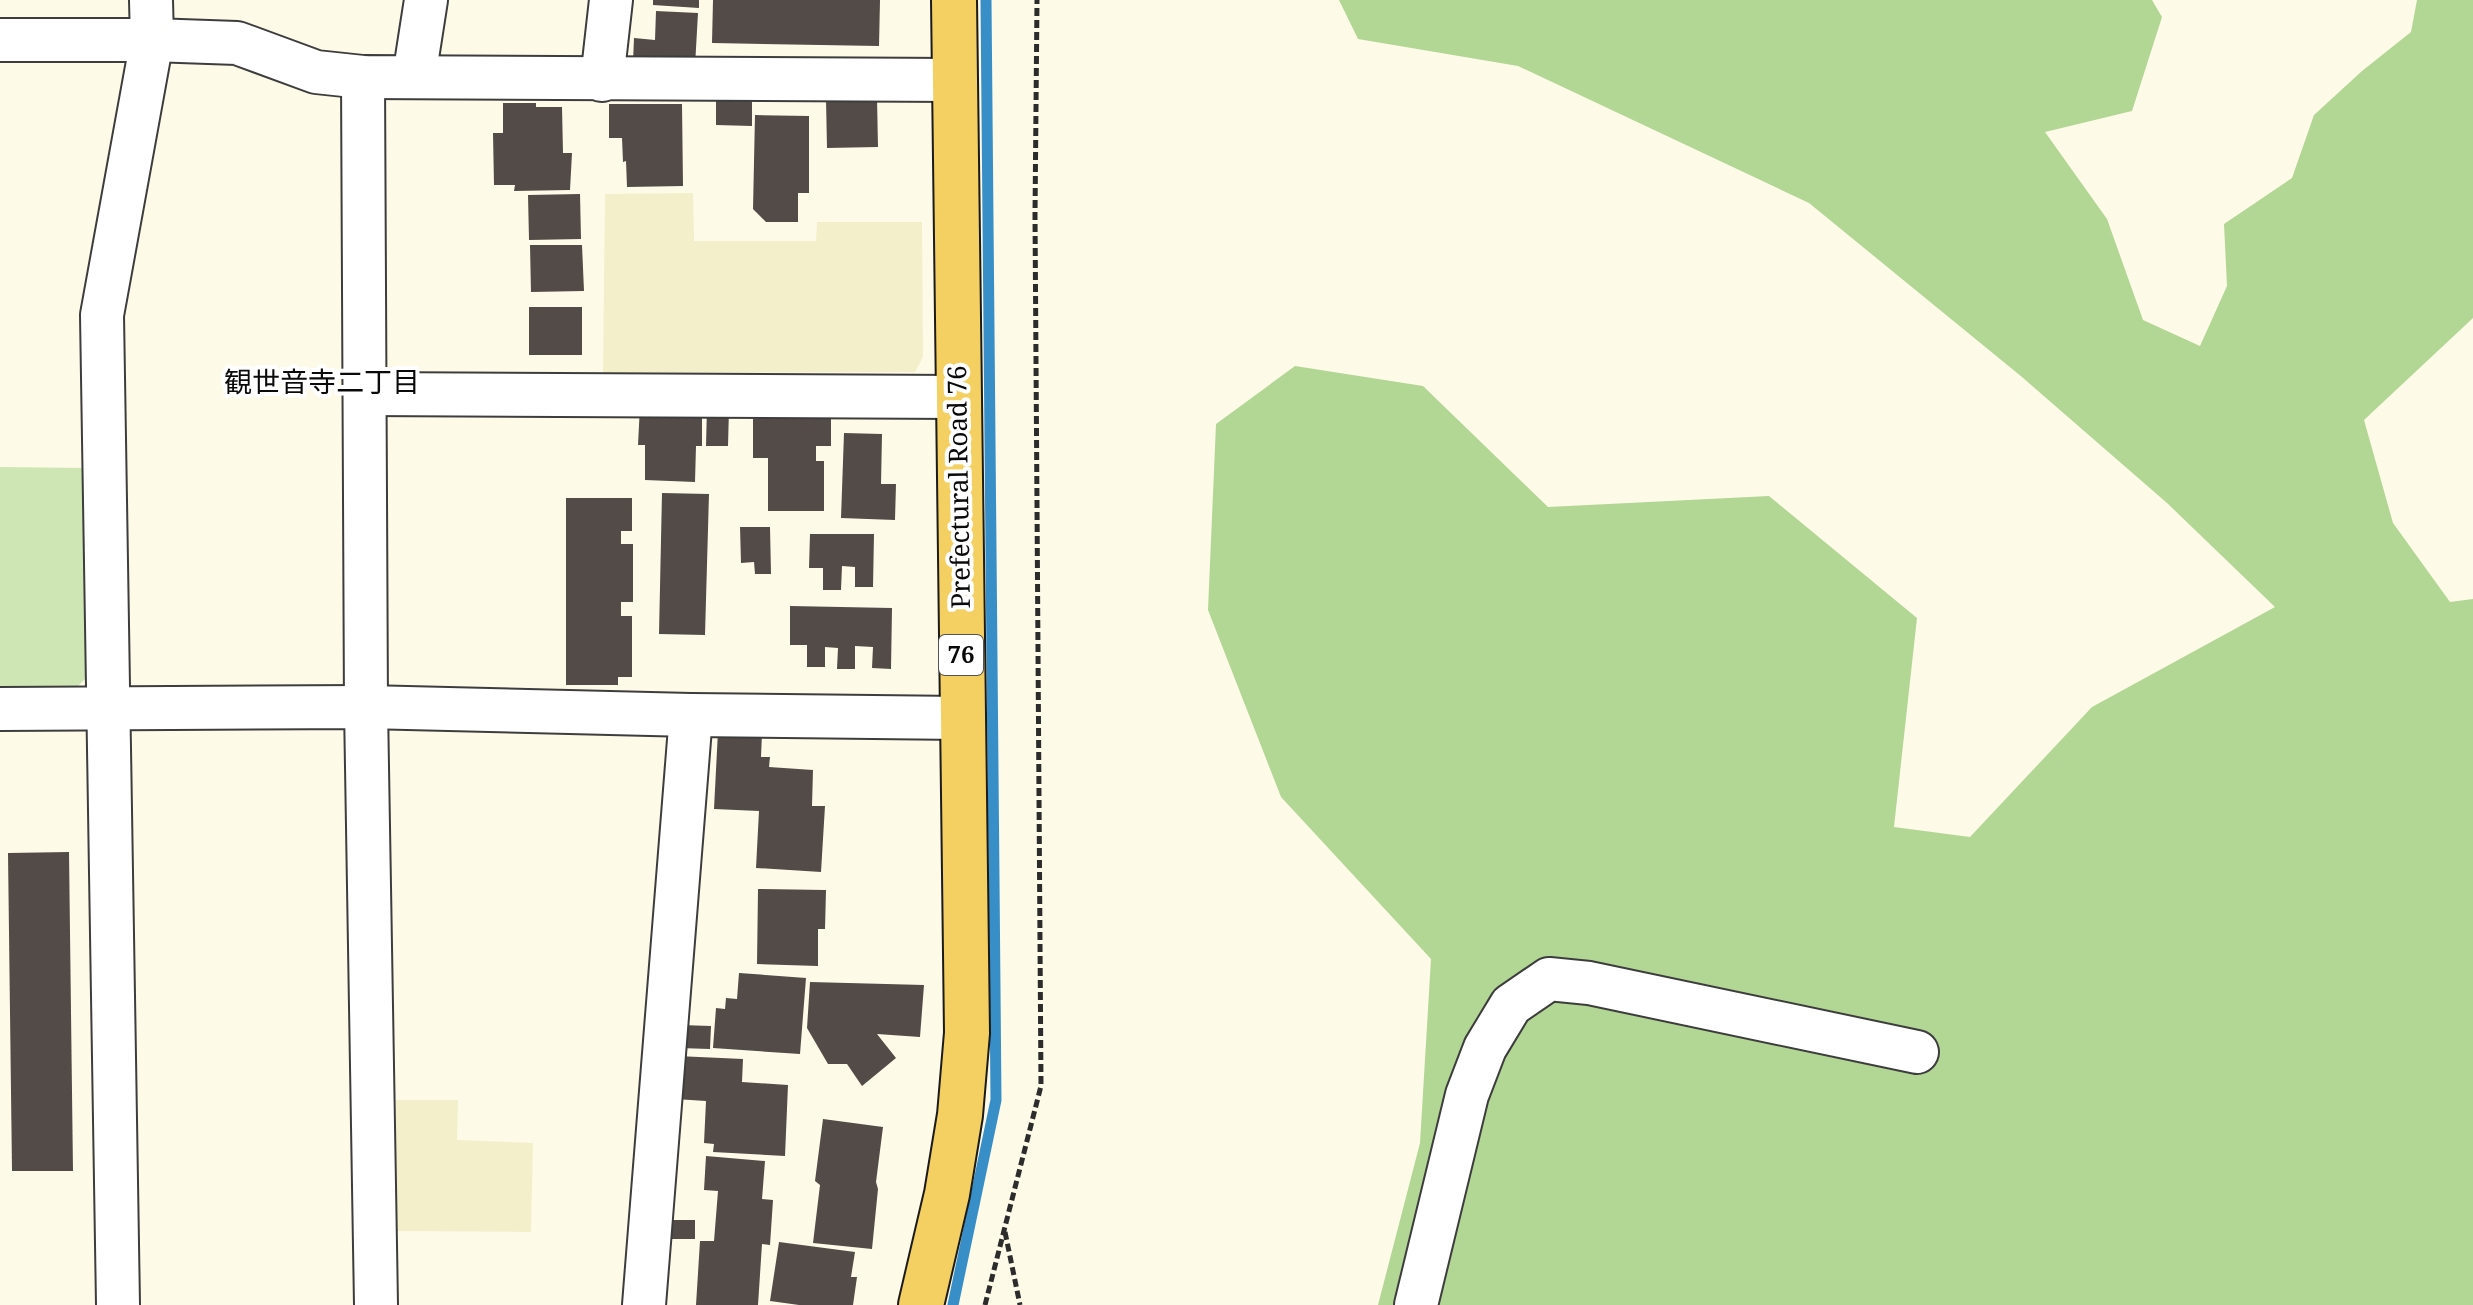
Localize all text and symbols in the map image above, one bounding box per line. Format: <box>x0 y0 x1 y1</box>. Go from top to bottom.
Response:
district label: 観世音寺二丁目 <box>224 362 420 400</box>
street label: Prefectural Road 76 <box>938 365 978 609</box>
road number: 76 <box>939 635 983 675</box>

